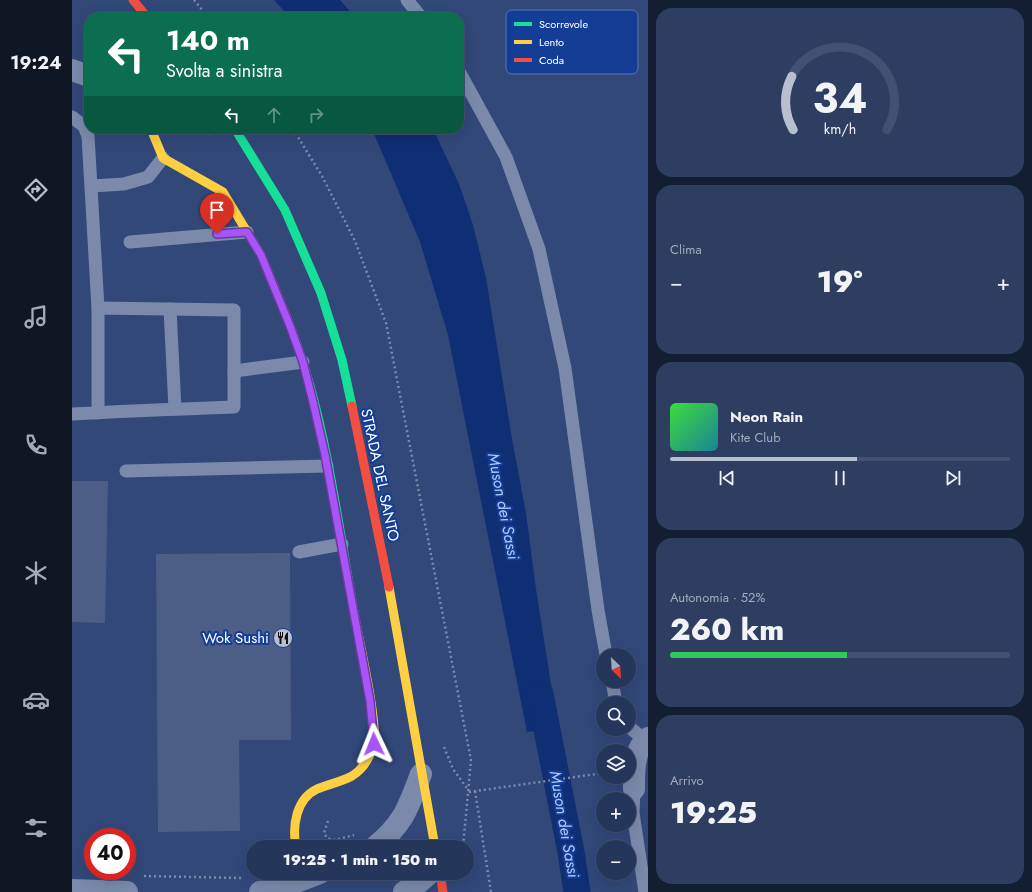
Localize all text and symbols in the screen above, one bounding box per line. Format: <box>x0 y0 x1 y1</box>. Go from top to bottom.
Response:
legend <box>506 10 638 74</box>
text: Scorrevole <box>539 16 588 32</box>
text: 140 m <box>166 20 250 61</box>
icon: left <box>100 28 152 80</box>
text: Lento <box>539 34 564 50</box>
text: 19:24 <box>10 50 62 76</box>
text: Coda <box>539 52 564 68</box>
text: Svolta a sinistra <box>166 58 282 84</box>
text: 34 <box>813 68 867 129</box>
icon: left <box>221 104 243 126</box>
icon: ahead <box>263 104 285 126</box>
icon: right <box>305 104 327 126</box>
text: km/h <box>824 119 856 139</box>
icon: directions <box>22 176 50 204</box>
pin <box>200 193 234 234</box>
icon: arrive <box>206 199 228 221</box>
text: Clima <box>670 240 702 259</box>
text: 19° <box>817 260 863 303</box>
text: − <box>670 266 683 298</box>
text: + <box>996 266 1010 298</box>
icon: music <box>22 303 50 331</box>
text: Neon Rain <box>730 406 803 428</box>
street label: STRADA DEL SANTO <box>355 407 405 544</box>
text: Kite Club <box>730 428 781 447</box>
icon: phone <box>22 431 50 459</box>
water label: Muson dei Sassi <box>482 451 525 562</box>
icon: previous <box>716 467 738 489</box>
icon: pause <box>829 467 851 489</box>
icon: next <box>942 467 964 489</box>
icon: climate <box>22 559 50 587</box>
text: Autonomia · 52% <box>670 588 765 607</box>
text: 260 km <box>670 608 784 651</box>
place label: Wok Sushi <box>202 627 269 649</box>
restaurant icon: Wok Sushi <box>272 627 294 649</box>
north arrow <box>596 648 636 688</box>
map controls <box>596 648 636 880</box>
icon: car <box>22 686 50 714</box>
button: search <box>596 696 636 736</box>
position arrow <box>353 723 395 765</box>
button: layers <box>596 744 636 784</box>
water label: Muson dei Sassi <box>544 769 585 880</box>
text: Arrivo <box>670 771 704 790</box>
text: 19:25 <box>670 791 757 834</box>
button: + <box>596 792 636 832</box>
icon: filters <box>22 814 50 842</box>
speed limit sign: 40 <box>84 828 136 880</box>
button: − <box>596 840 636 880</box>
text: 19:25 · 1 min · 150 m <box>283 849 437 871</box>

